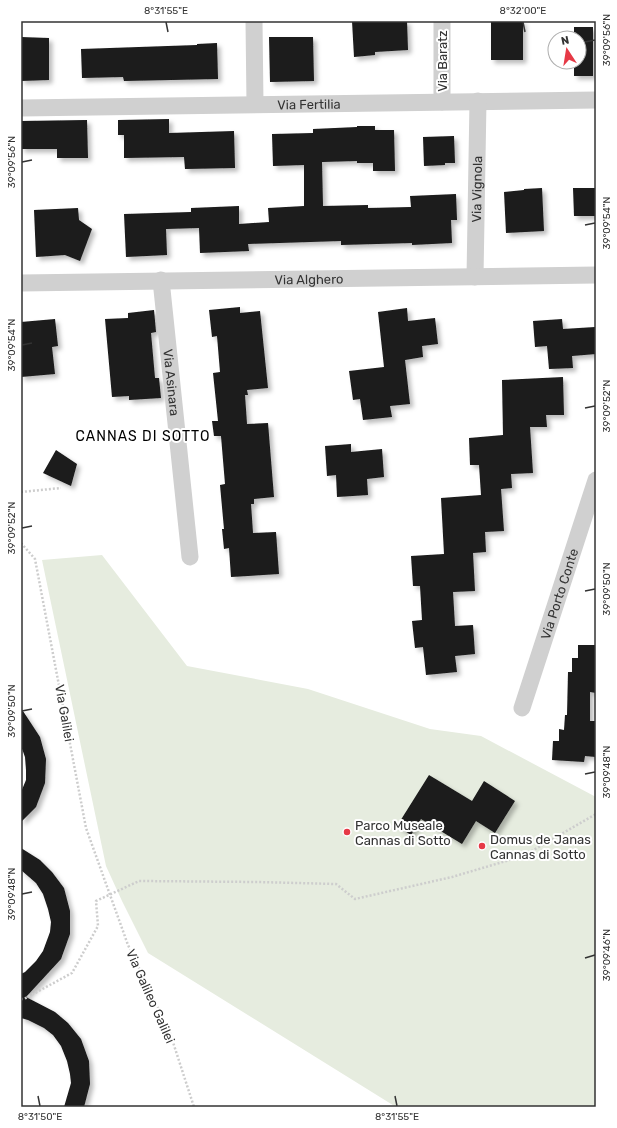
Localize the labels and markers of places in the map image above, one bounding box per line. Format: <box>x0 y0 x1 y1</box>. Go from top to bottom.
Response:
place label: Parco Museale Cannas di Sotto <box>355 818 451 848</box>
marker: Parco Museale Cannas di Sotto <box>342 827 352 837</box>
place label: Domus de Janas Cannas di Sotto <box>490 832 591 862</box>
marker: Domus de Janas Cannas di Sotto <box>477 841 487 851</box>

